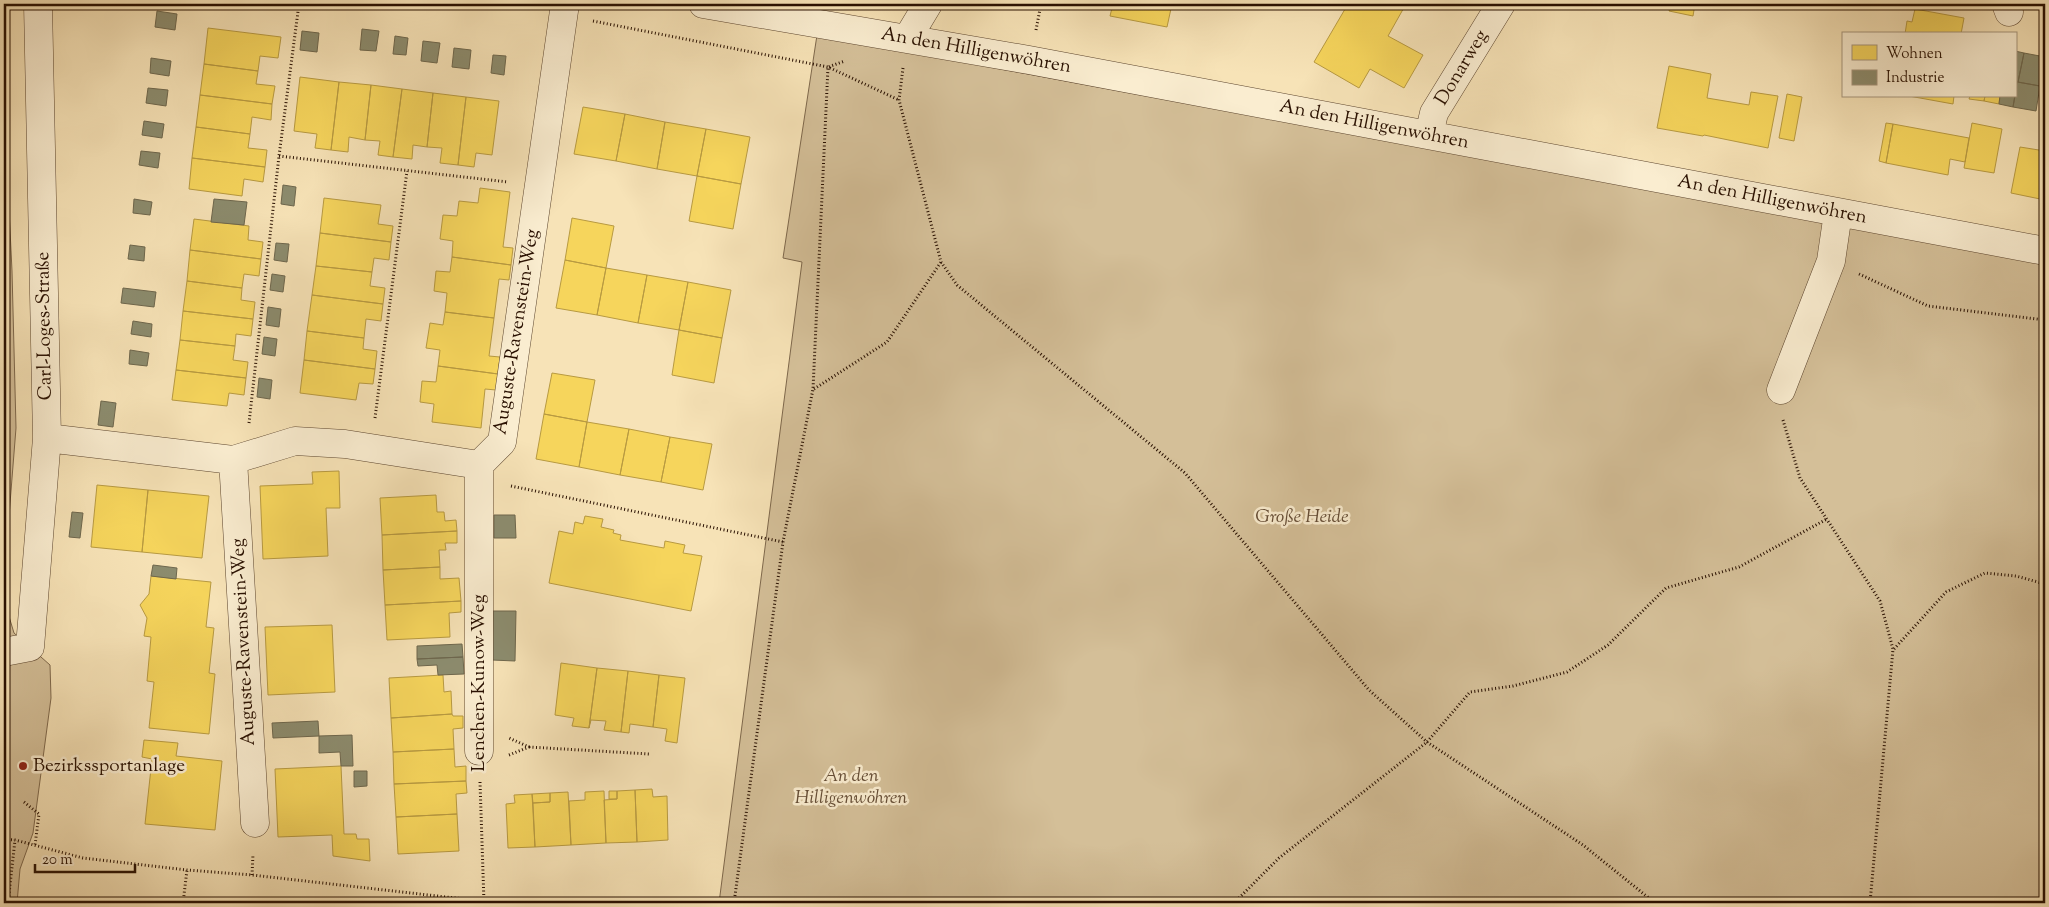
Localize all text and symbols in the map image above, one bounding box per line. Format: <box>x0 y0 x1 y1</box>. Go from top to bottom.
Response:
street label: An den Hilligenwöhren <box>879 21 1073 81</box>
street label: Donarweg <box>1429 25 1495 111</box>
legend <box>1842 32 2016 98</box>
text: Wohnen <box>1886 44 1943 65</box>
text: Industrie <box>1886 68 1944 89</box>
street label: An den Hilligenwöhren <box>1277 93 1471 157</box>
street label: An den Hilligenwöhren <box>1675 168 1869 232</box>
street label: Auguste-Ravenstein-Weg <box>487 227 547 437</box>
street label: Carl-Loges-Straße <box>30 251 60 400</box>
park label: Große Heide <box>1255 504 1349 531</box>
street label: Auguste-Ravenstein-Weg <box>225 538 263 746</box>
street label: Lenchen-Kunow-Weg <box>466 594 493 772</box>
place label: Bezirkssportanlage <box>33 753 185 780</box>
marker: Bezirkssportanlage <box>17 760 29 772</box>
park label: An den Hilligenwöhren <box>795 763 907 812</box>
scale bar <box>35 842 135 874</box>
text: 20 m <box>42 850 73 871</box>

